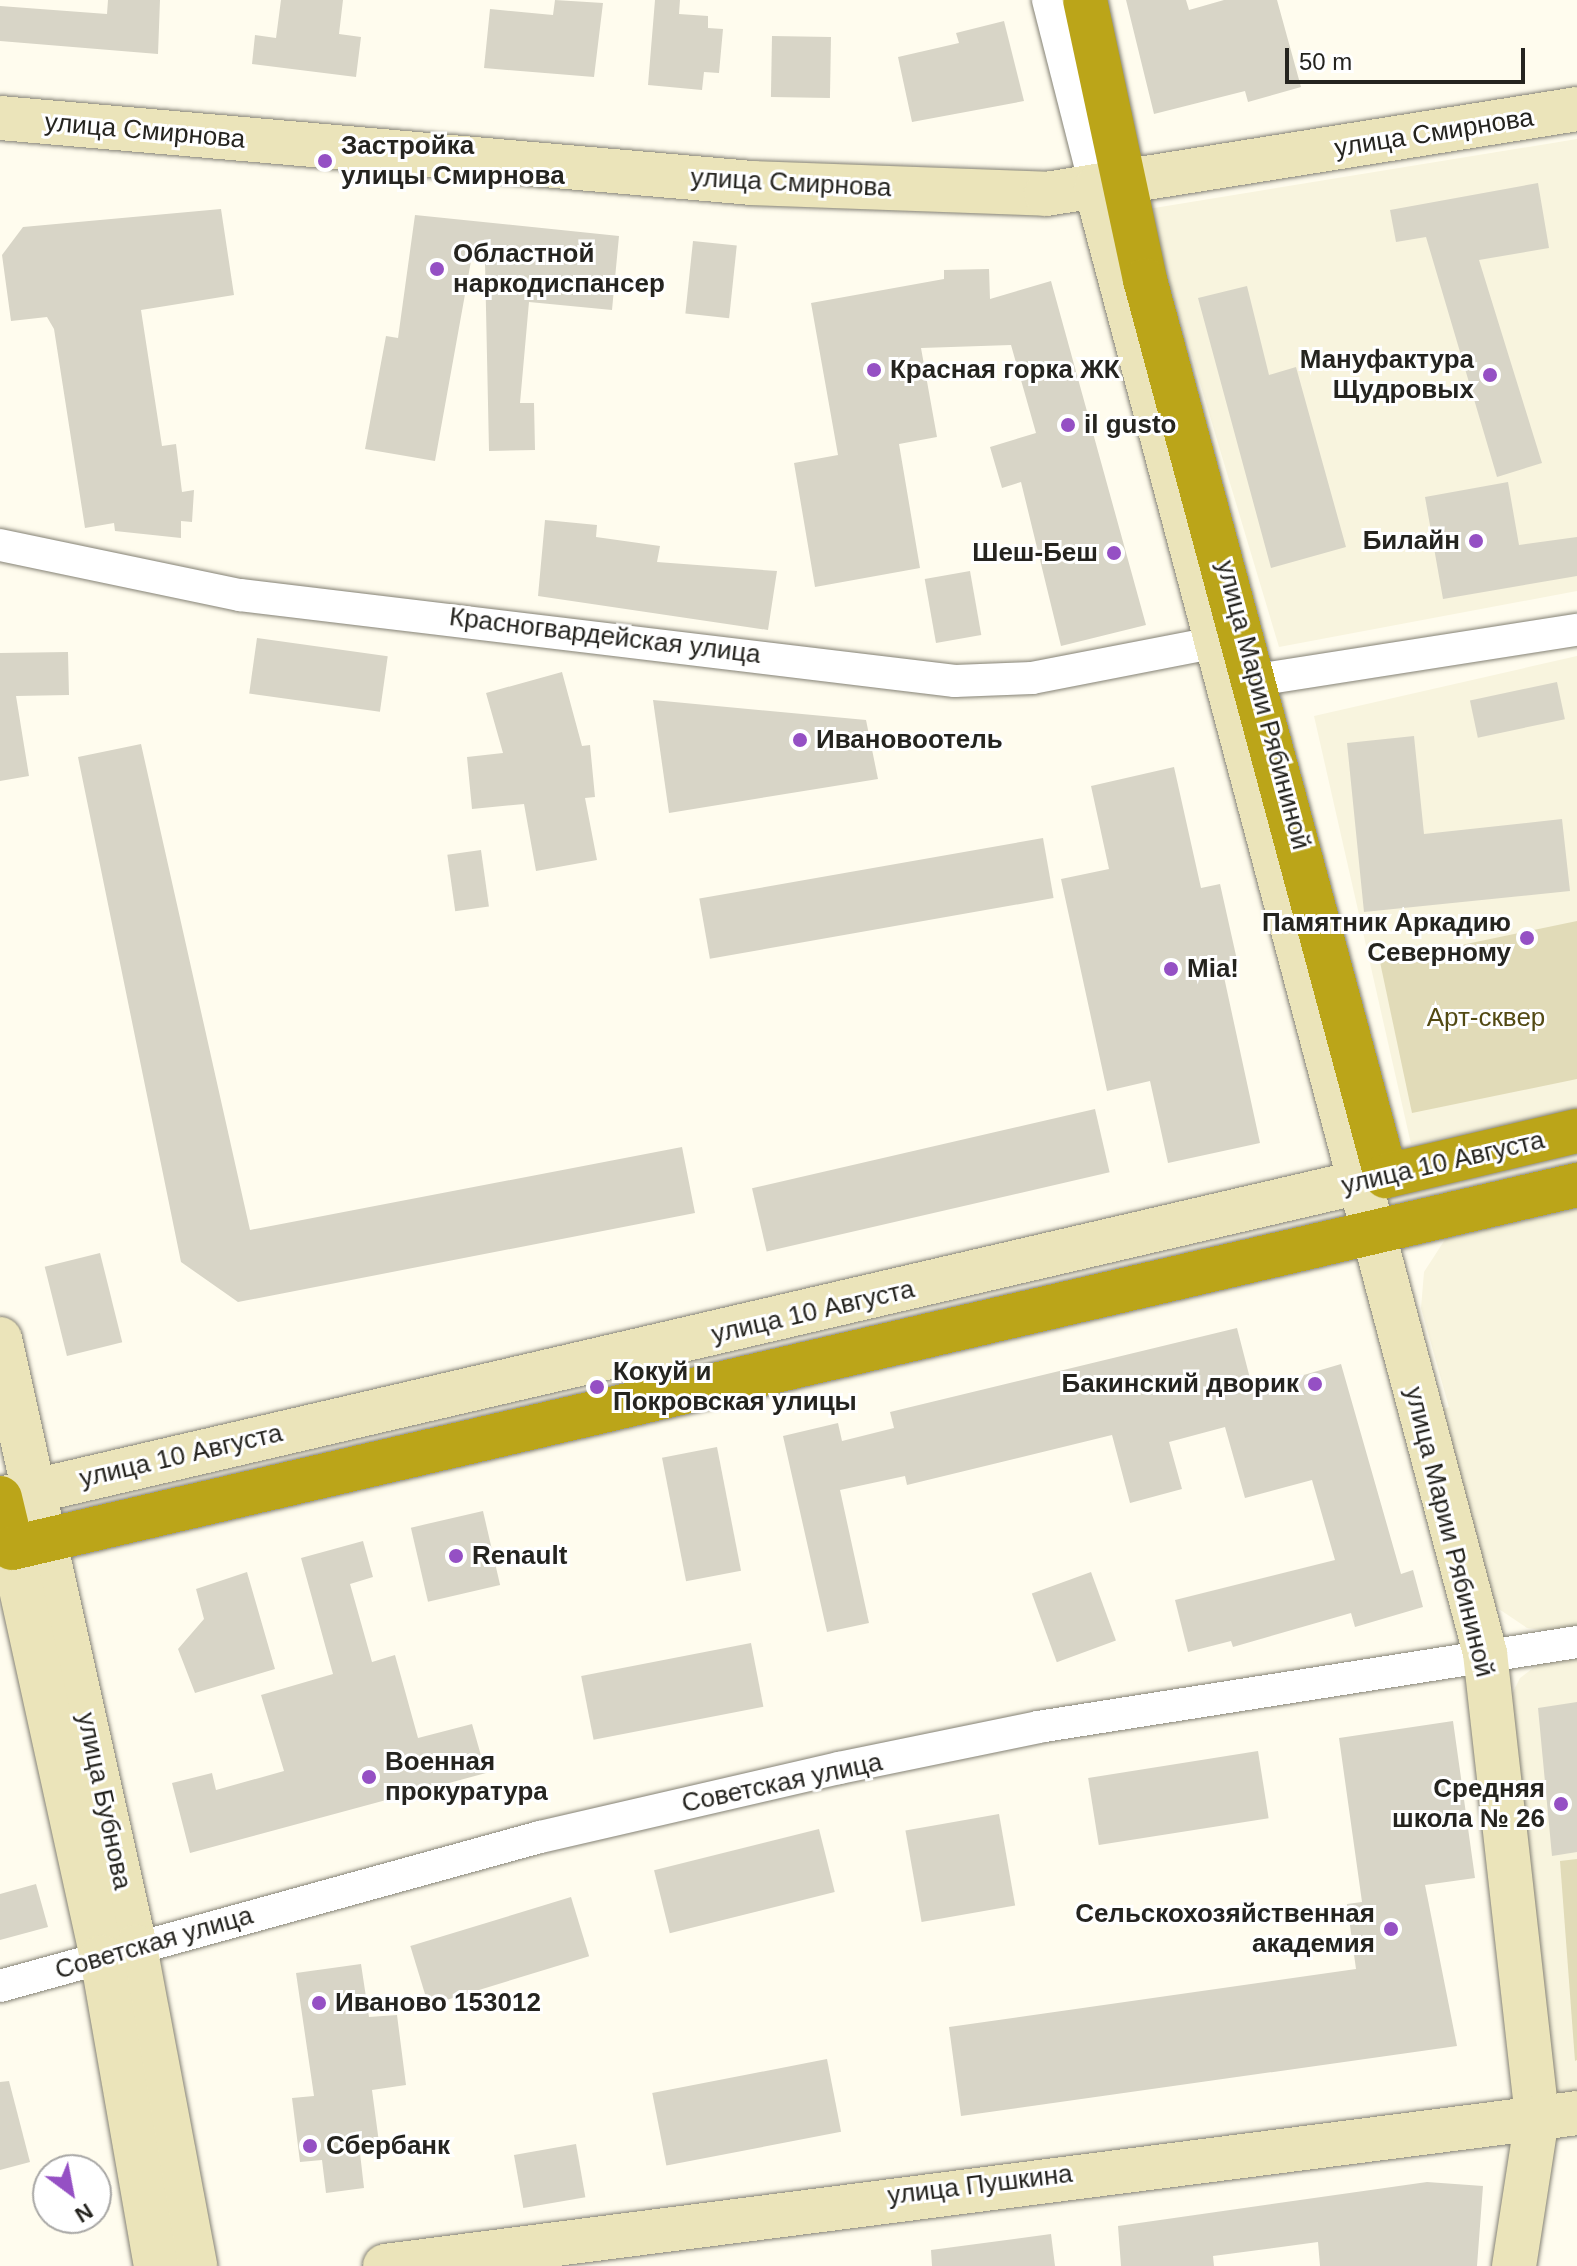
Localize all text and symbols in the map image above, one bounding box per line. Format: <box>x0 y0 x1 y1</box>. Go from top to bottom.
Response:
scale bar <box>1289 32 1529 82</box>
text: 50 m <box>1299 48 1352 75</box>
street label: улица Смирнова <box>1332 102 1536 164</box>
street label: улица Смирнова <box>43 107 247 155</box>
place label: Застройка улицы Смирнова <box>341 130 565 192</box>
marker: Застройка улицы Смирнова <box>316 152 334 170</box>
street label: улица Смирнова <box>690 162 892 204</box>
place label: Областной наркодиспансер <box>453 238 665 300</box>
marker: Областной наркодиспансер <box>428 260 446 278</box>
place label: Мануфактура Щудровых <box>1300 344 1474 406</box>
place label: Красная горка ЖК <box>890 354 1120 386</box>
marker: Красная горка ЖК <box>865 361 883 379</box>
marker: Мануфактура Щудровых <box>1481 366 1499 384</box>
place label: il gusto <box>1084 409 1176 441</box>
marker: il gusto <box>1059 416 1077 434</box>
place label: Билайн <box>1363 525 1460 557</box>
marker: Билайн <box>1467 532 1485 550</box>
place label: Шеш-Беш <box>972 537 1098 569</box>
marker: Шеш-Беш <box>1105 544 1123 562</box>
street label: улица Марии Рябининой <box>1209 557 1317 853</box>
street label: Красногвардейская улица <box>447 601 763 671</box>
place label: Ивановоотель <box>816 724 1003 756</box>
marker: Ивановоотель <box>791 731 809 749</box>
place label: Памятник Аркадию Северному <box>1262 907 1511 968</box>
marker: Памятник Аркадию Северному <box>1518 929 1536 947</box>
place label: Mia! <box>1187 953 1239 985</box>
marker: Mia! <box>1162 960 1180 978</box>
park label: Арт-сквер <box>1427 1002 1545 1034</box>
street label: улица 10 Августа <box>1339 1124 1547 1202</box>
street label: улица 10 Августа <box>709 1273 917 1351</box>
place label: Кокуй и Покровская улицы <box>613 1356 857 1418</box>
place label: Бакинский дворик <box>1062 1368 1299 1400</box>
marker: Бакинский дворик <box>1306 1375 1324 1393</box>
marker: Кокуй и Покровская улицы <box>588 1378 606 1396</box>
street label: улица Марии Рябининой <box>1398 1384 1500 1680</box>
street label: улица 10 Августа <box>77 1417 285 1495</box>
place label: Renault <box>472 1540 567 1572</box>
marker: Renault <box>447 1547 465 1565</box>
street label: улица Бубнова <box>70 1710 138 1892</box>
place label: Военная прокуратура <box>385 1746 548 1808</box>
street label: Советская улица <box>679 1747 885 1819</box>
marker: Военная прокуратура <box>360 1768 378 1786</box>
place label: Средняя школа № 26 <box>1392 1773 1545 1834</box>
marker: Средняя школа № 26 <box>1552 1795 1570 1813</box>
place label: Сельскохозяйственная академия <box>1075 1898 1375 1960</box>
street label: Советская улица <box>52 1900 256 1986</box>
marker: Сельскохозяйственная академия <box>1382 1920 1400 1938</box>
place label: Иваново 153012 <box>335 1987 541 2019</box>
marker: Иваново 153012 <box>310 1994 328 2012</box>
place label: Сбербанк <box>326 2130 450 2162</box>
marker: Сбербанк <box>301 2137 319 2155</box>
north arrow <box>32 2154 112 2234</box>
street label: улица Пушкина <box>886 2158 1074 2212</box>
text: N <box>71 2198 97 2228</box>

